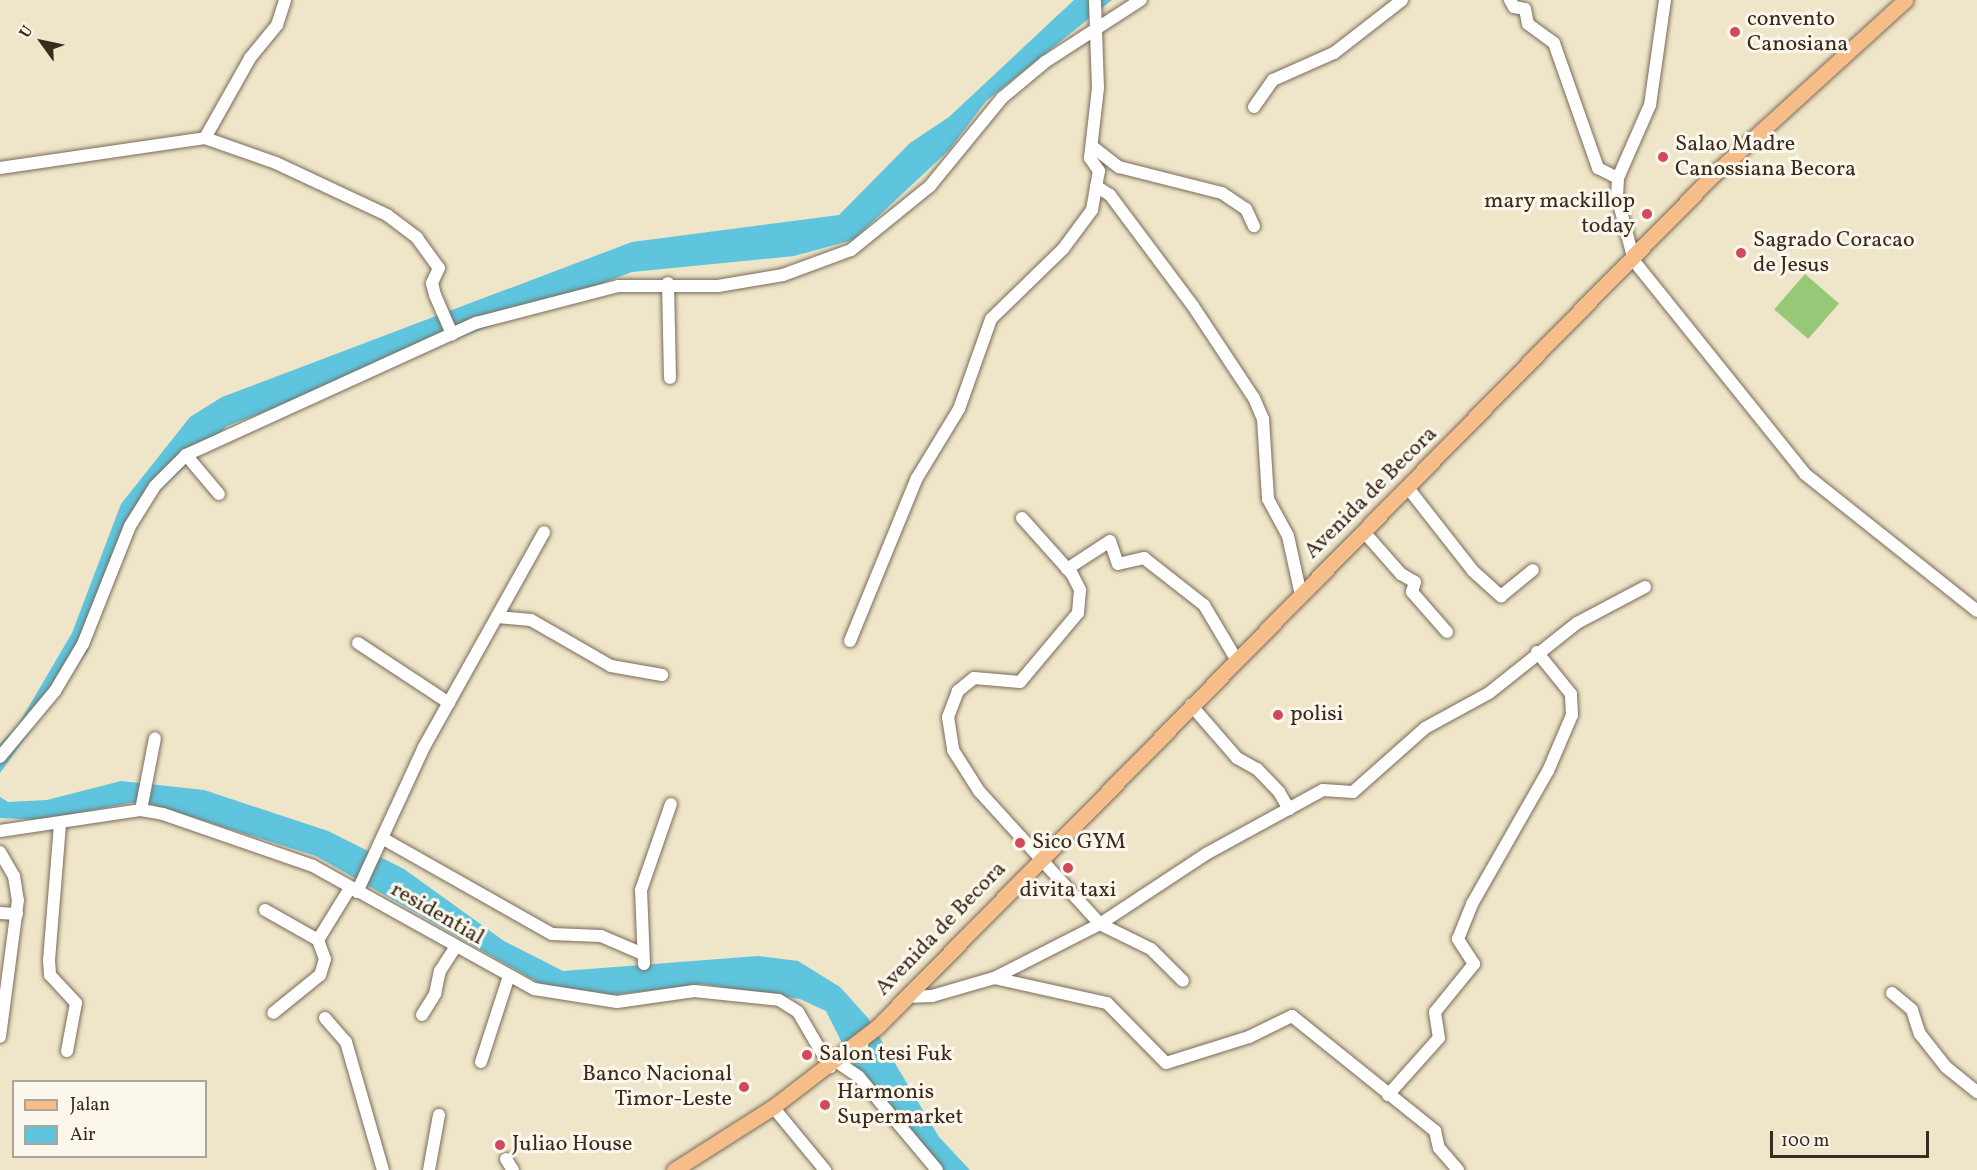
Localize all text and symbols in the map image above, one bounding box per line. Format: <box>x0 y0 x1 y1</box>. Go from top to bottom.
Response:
place label: convento Canosiana <box>1747 6 1848 57</box>
north arrow <box>12 12 72 72</box>
text: U <box>15 22 39 43</box>
marker: convento Canosiana <box>1728 25 1742 39</box>
place label: Salao Madre Canossiana Becora <box>1675 131 1856 182</box>
marker: Salao Madre Canossiana Becora <box>1656 150 1670 164</box>
place label: mary mackillop today <box>1483 188 1635 240</box>
marker: mary mackillop today <box>1640 207 1654 221</box>
place label: Sagrado Coracao de Jesus <box>1753 227 1915 278</box>
marker: Sagrado Coracao de Jesus <box>1734 246 1748 260</box>
street label: Avenida de Becora <box>1299 421 1443 565</box>
place label: polisi <box>1290 702 1343 728</box>
marker: polisi <box>1271 708 1285 722</box>
place label: Sico GYM <box>1032 830 1126 856</box>
marker: Sico GYM <box>1013 836 1027 850</box>
street label: Avenida de Becora <box>870 856 1012 1002</box>
marker: divita taxi <box>1061 861 1075 875</box>
street label: residential <box>386 877 488 951</box>
place label: divita taxi <box>1020 878 1116 904</box>
place label: Salon tesi Fuk <box>819 1042 952 1068</box>
marker: Salon tesi Fuk <box>800 1048 814 1062</box>
place label: Banco Nacional Timor-Leste <box>582 1061 732 1112</box>
place label: Harmonis Supermarket <box>837 1079 963 1130</box>
legend <box>12 1080 207 1158</box>
marker: Banco Nacional Timor-Leste <box>737 1080 751 1094</box>
text: Jalan <box>70 1093 110 1118</box>
marker: Harmonis Supermarket <box>818 1098 832 1112</box>
scale bar <box>1773 1119 1932 1157</box>
text: Air <box>70 1123 96 1148</box>
text: 100 m <box>1781 1129 1830 1154</box>
place label: Juliao House <box>512 1132 632 1158</box>
marker: Juliao House <box>493 1138 507 1152</box>

